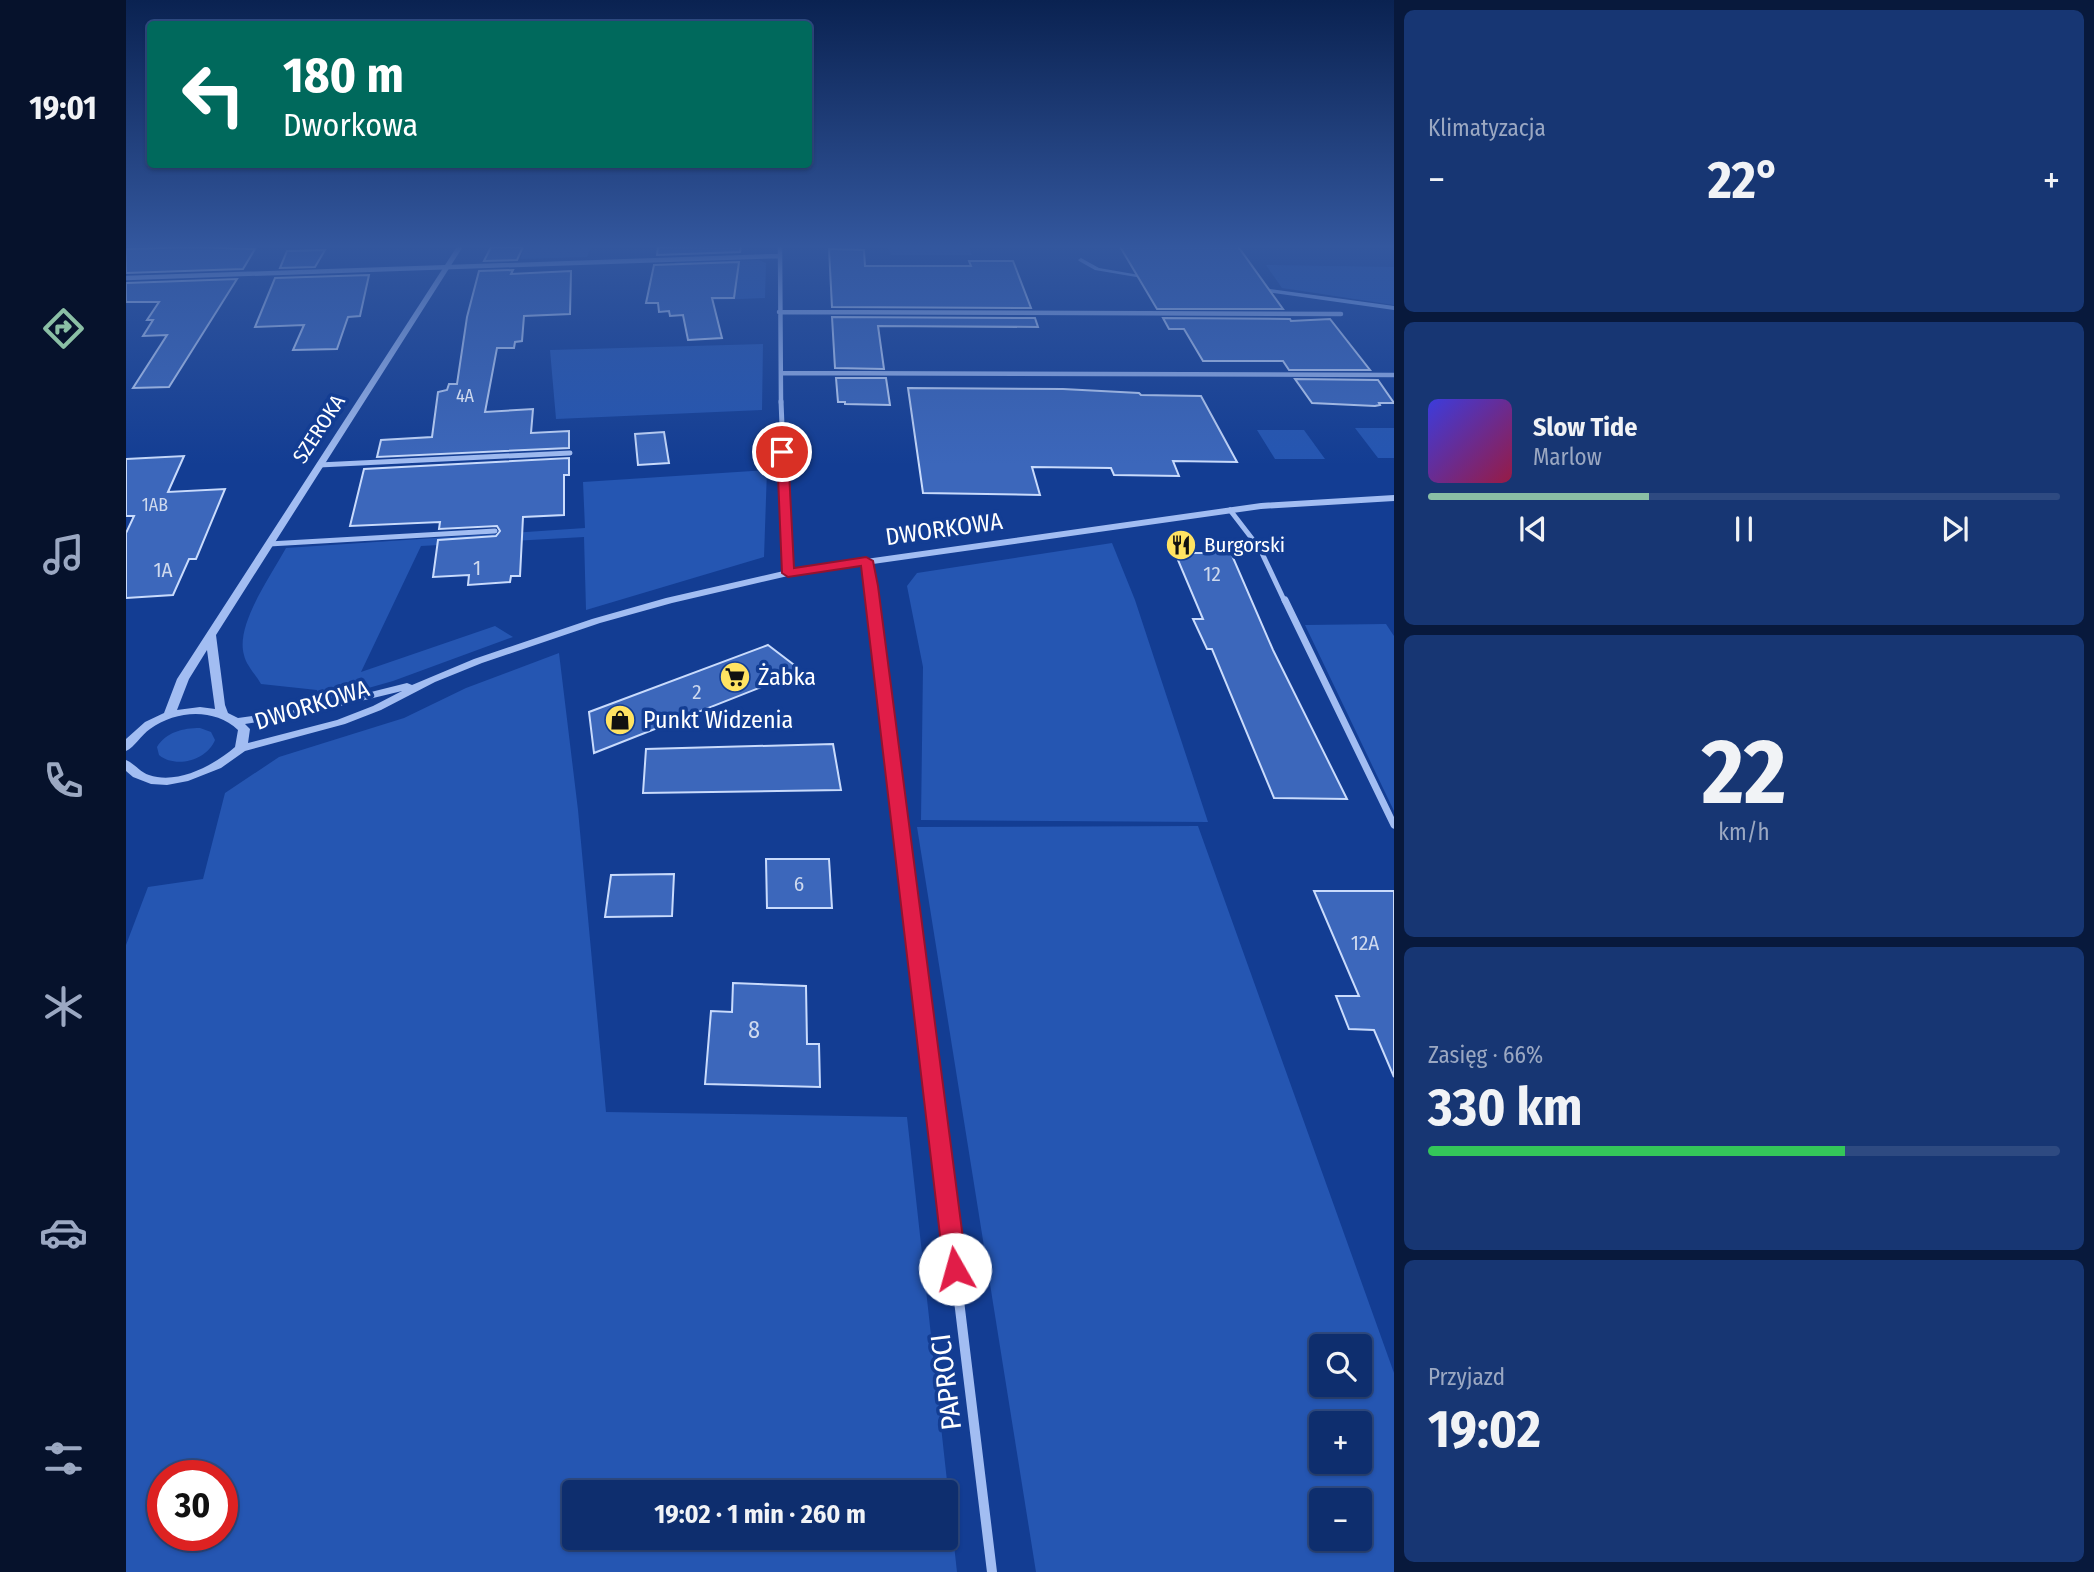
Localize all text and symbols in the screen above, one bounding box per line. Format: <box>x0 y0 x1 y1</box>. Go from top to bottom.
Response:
text: 180 m <box>283 46 404 105</box>
icon: left <box>168 49 259 140</box>
text: 19:01 <box>29 89 97 127</box>
text: Dworkowa <box>283 106 418 144</box>
text: Klimatyzacja <box>1428 114 1546 142</box>
text: 22° <box>1708 149 1780 212</box>
text: − <box>1428 157 1445 203</box>
text: + <box>2043 157 2060 203</box>
icon: directions <box>39 304 88 353</box>
house number: 4A <box>456 385 475 407</box>
street label: SZEROKA <box>287 390 351 468</box>
text: Slow Tide <box>1533 412 1637 443</box>
pin <box>752 422 812 482</box>
icon: arrive <box>763 433 801 471</box>
text: Marlow <box>1533 443 1602 471</box>
house number: 1AB <box>142 494 168 516</box>
street label: DWORKOWA <box>884 507 1005 551</box>
icon: previous <box>1514 510 1552 548</box>
icon: pause <box>1725 510 1763 548</box>
icon: next <box>1936 510 1974 548</box>
restaurant icon: Burgorski <box>1164 528 1198 562</box>
icon: music <box>39 530 88 579</box>
place label: Burgorski <box>1204 532 1285 558</box>
house number: 1 <box>473 555 481 581</box>
house number: 1A <box>153 557 173 583</box>
house number: 12 <box>1203 561 1221 587</box>
supermarket icon: Żabka <box>718 660 752 694</box>
place label: Żabka <box>758 663 816 691</box>
street label: DWORKOWA <box>251 674 373 736</box>
house number: 2 <box>692 679 702 705</box>
shop icon: Punkt Widzenia <box>603 703 637 737</box>
place label: Punkt Widzenia <box>643 706 793 734</box>
text: 22 <box>1702 718 1786 827</box>
icon: phone <box>39 756 88 805</box>
text: km/h <box>1718 818 1770 846</box>
house number: 6 <box>794 871 804 897</box>
house number: 12A <box>1351 930 1379 956</box>
icon: climate <box>39 982 88 1031</box>
house number: 8 <box>748 1016 760 1044</box>
text: Zasięg · 66% <box>1428 1041 1543 1069</box>
text: 330 km <box>1428 1076 1583 1139</box>
icon: car <box>39 1208 88 1257</box>
position arrow <box>918 1232 992 1306</box>
street label: PAPROCI <box>924 1332 968 1432</box>
map controls <box>1309 1334 1372 1551</box>
button: search <box>1309 1334 1372 1397</box>
text: Przyjazd <box>1428 1363 1505 1391</box>
text: 19:02 <box>1428 1398 1541 1461</box>
button: + <box>1309 1411 1372 1474</box>
icon: filters <box>39 1434 88 1483</box>
speed limit sign: 30 <box>147 1460 238 1551</box>
button: − <box>1309 1488 1372 1551</box>
text: 19:02 · 1 min · 260 m <box>654 1499 866 1530</box>

